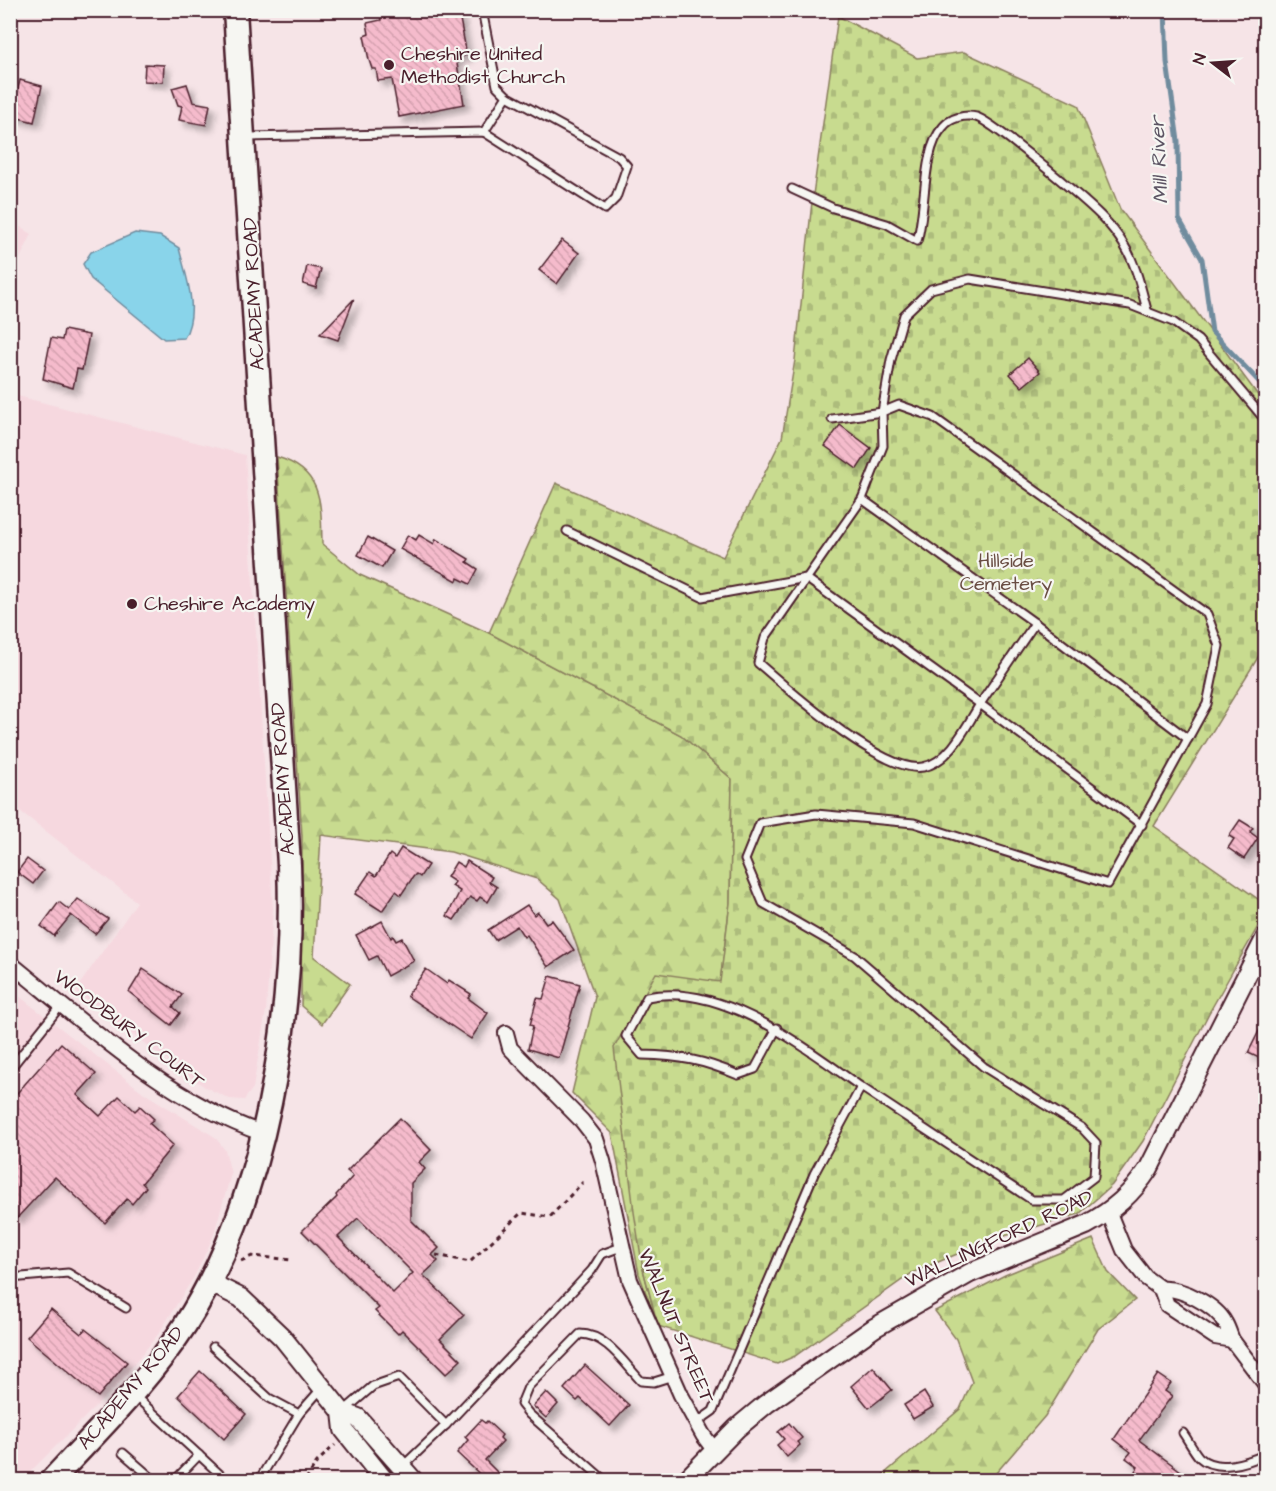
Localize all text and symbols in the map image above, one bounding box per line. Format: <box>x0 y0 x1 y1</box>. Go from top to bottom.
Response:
north arrow <box>1183 33 1243 93</box>
place label: Cheshire United Methodist Church <box>401 40 565 91</box>
text: N <box>1188 51 1212 67</box>
marker: Cheshire United Methodist Church <box>382 58 396 72</box>
water label: Mill River <box>1142 113 1176 204</box>
street label: ACADEMY ROAD <box>236 217 272 371</box>
park label: Hillside Cemetery <box>960 547 1052 599</box>
place label: Cheshire Academy <box>144 590 315 619</box>
marker: Cheshire Academy <box>125 597 139 611</box>
street label: ACADEMY ROAD <box>264 702 302 856</box>
street label: WOODBURY COURT <box>48 963 211 1095</box>
street label: WALLINGFORD ROAD <box>900 1183 1098 1295</box>
street label: WALNUT STREET <box>631 1244 721 1408</box>
street label: ACADEMY ROAD <box>71 1320 191 1456</box>

